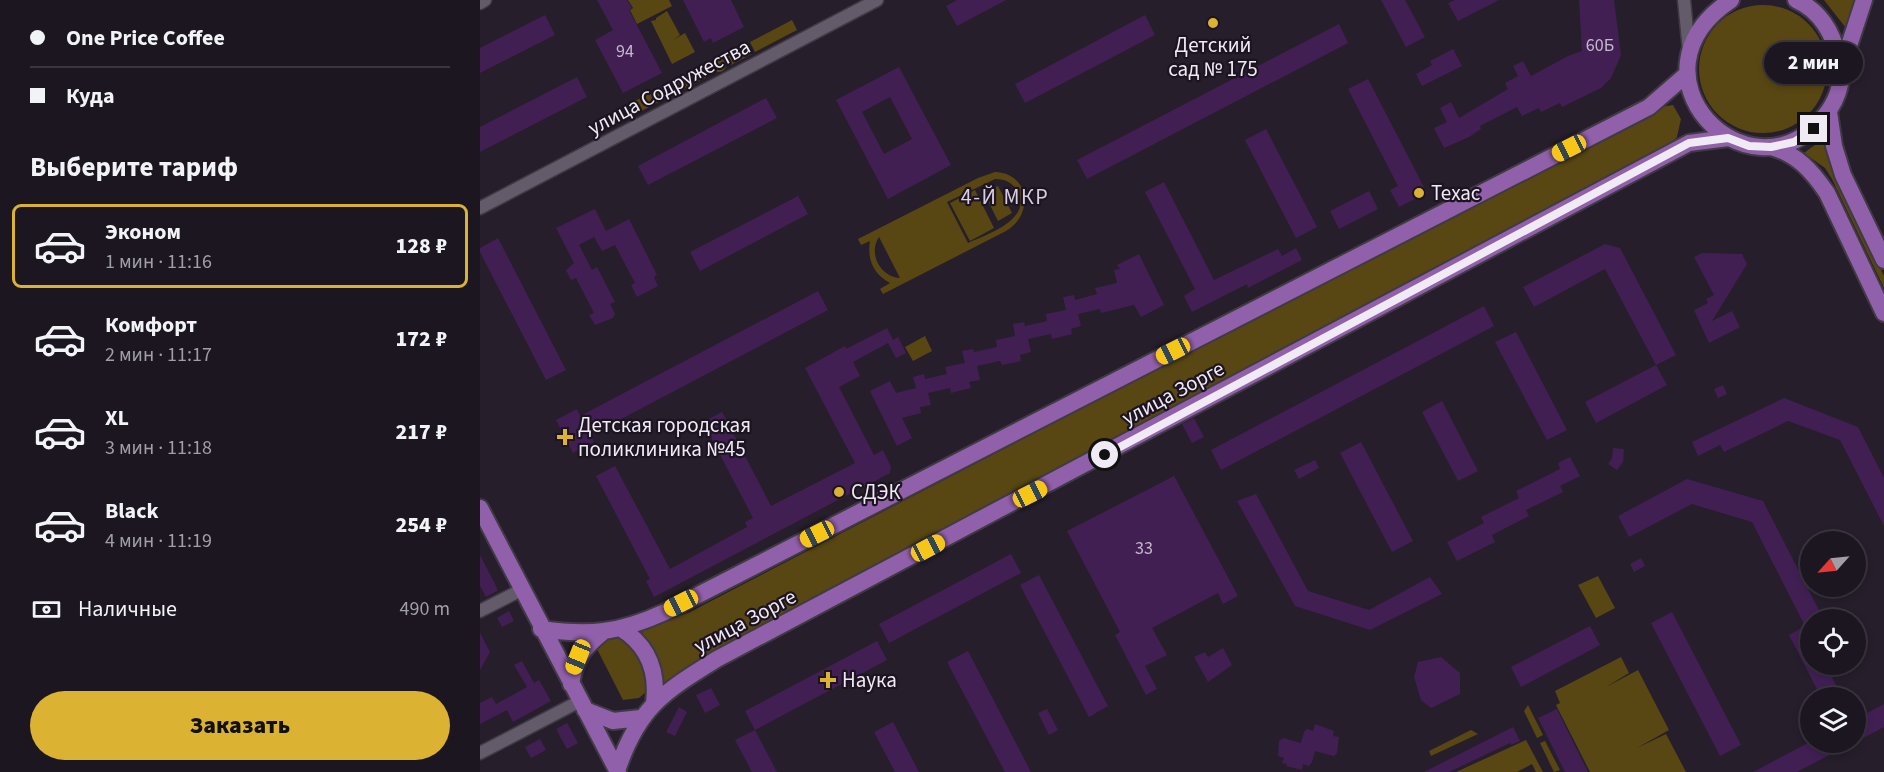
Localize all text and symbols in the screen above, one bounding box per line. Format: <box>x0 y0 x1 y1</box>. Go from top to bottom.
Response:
marker: Детский сад № 175 <box>1206 16 1220 30</box>
text: One Price Coffee <box>66 22 225 54</box>
place label: Детский сад № 175 <box>1168 30 1258 84</box>
street label: улица Содружества <box>583 32 755 142</box>
house number: 60Б <box>1586 33 1614 58</box>
house number: 94 <box>616 39 634 64</box>
callout: 2 мин <box>1764 42 1864 84</box>
text: 2 мин <box>1788 49 1839 77</box>
text: Куда <box>66 80 115 112</box>
route end <box>1800 115 1827 142</box>
car <box>1549 132 1589 164</box>
text: Выберите тариф <box>30 148 238 187</box>
place label: Техас <box>1431 178 1481 208</box>
district label: 4-Й МКР <box>961 181 1049 213</box>
marker: Техас <box>1412 186 1426 200</box>
text: Эконом <box>105 216 181 248</box>
icon: car <box>33 219 87 273</box>
text: 128 ₽ <box>396 230 447 262</box>
text: 1 мин · 11:16 <box>105 248 212 276</box>
text: Комфорт <box>105 309 197 341</box>
icon: car <box>33 312 87 366</box>
text: 172 ₽ <box>396 323 447 355</box>
car <box>1153 335 1193 367</box>
text: 2 мин · 11:17 <box>105 341 212 369</box>
street label: улица Зорге <box>1117 353 1229 433</box>
text: XL <box>105 402 129 434</box>
icon: car <box>33 405 87 459</box>
place label: Детская городская поликлиника №45 <box>578 410 751 464</box>
text: 217 ₽ <box>396 416 447 448</box>
marker: Детская городская поликлиника №45 <box>556 428 574 446</box>
text: 3 мин · 11:18 <box>105 434 212 462</box>
route start <box>1091 441 1118 468</box>
place label: СДЭК <box>851 477 901 507</box>
car <box>1010 478 1050 510</box>
marker: СДЭК <box>832 485 846 499</box>
text: Black <box>105 495 159 527</box>
icon: car <box>33 498 87 552</box>
text: 254 ₽ <box>396 509 447 541</box>
car <box>797 518 837 550</box>
text: 4 мин · 11:19 <box>105 527 212 555</box>
north arrow <box>1800 531 1866 597</box>
map controls <box>1800 531 1866 753</box>
car <box>908 532 948 564</box>
house number: 33 <box>1135 536 1153 561</box>
street label: улица Зорге <box>689 581 801 661</box>
car <box>661 587 701 619</box>
icon: cash <box>30 593 63 626</box>
text: Наличные <box>78 593 177 625</box>
text: 490 m <box>400 595 450 623</box>
button: locate <box>1800 609 1866 675</box>
car <box>563 637 593 677</box>
place label: Наука <box>842 665 897 695</box>
marker: Наука <box>819 671 837 689</box>
button: layers <box>1800 687 1866 753</box>
button: Заказать <box>30 691 450 760</box>

